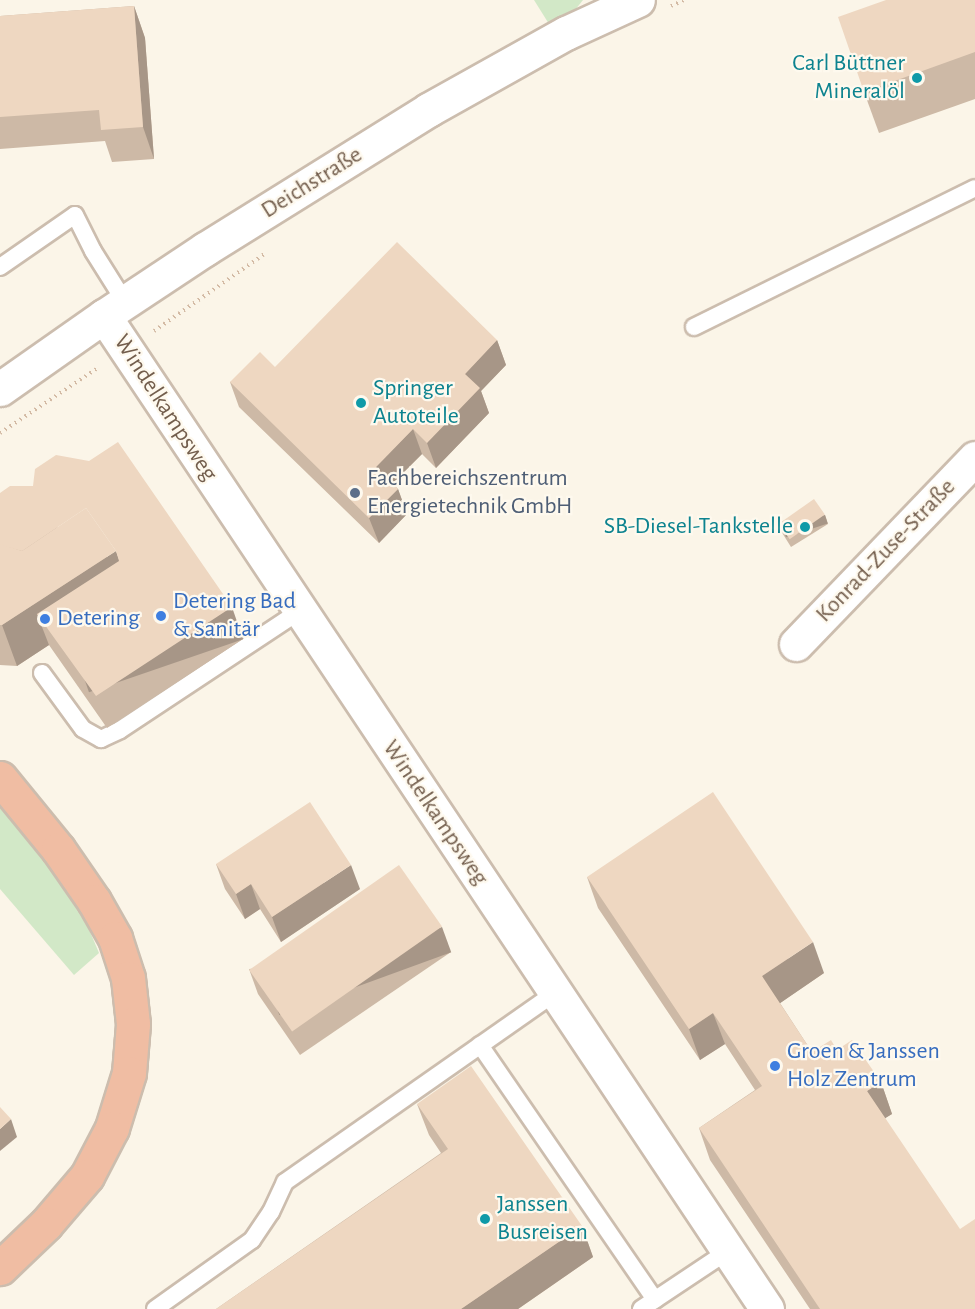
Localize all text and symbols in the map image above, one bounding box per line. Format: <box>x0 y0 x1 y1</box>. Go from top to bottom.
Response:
place label: Carl Büttner Mineralöl <box>792 50 905 106</box>
marker: Carl Büttner Mineralöl <box>910 71 924 85</box>
street label: Deichstraße <box>256 141 368 225</box>
street label: Windelkampsweg <box>107 329 223 487</box>
place label: Springer Autoteile <box>373 375 459 431</box>
marker: Springer Autoteile <box>354 396 368 410</box>
place label: Fachbereichszentrum Energietechnik GmbH <box>367 465 572 521</box>
street label: Konrad-Zuse-Straße <box>810 473 962 629</box>
marker: Fachbereichszentrum Energietechnik GmbH <box>348 486 362 500</box>
place label: SB-Diesel-Tankstelle <box>604 513 793 541</box>
marker: SB-Diesel-Tankstelle <box>798 520 812 534</box>
place label: Detering Bad & Sanitär <box>173 588 296 644</box>
place label: Detering <box>57 605 140 633</box>
marker: Detering Bad & Sanitär <box>154 609 168 623</box>
marker: Detering <box>38 612 52 626</box>
street label: Windelkampsweg <box>376 735 494 891</box>
place label: Groen & Janssen Holz Zentrum <box>787 1038 940 1094</box>
marker: Groen & Janssen Holz Zentrum <box>768 1059 782 1073</box>
place label: Janssen Busreisen <box>497 1191 588 1247</box>
marker: Janssen Busreisen <box>478 1212 492 1226</box>

